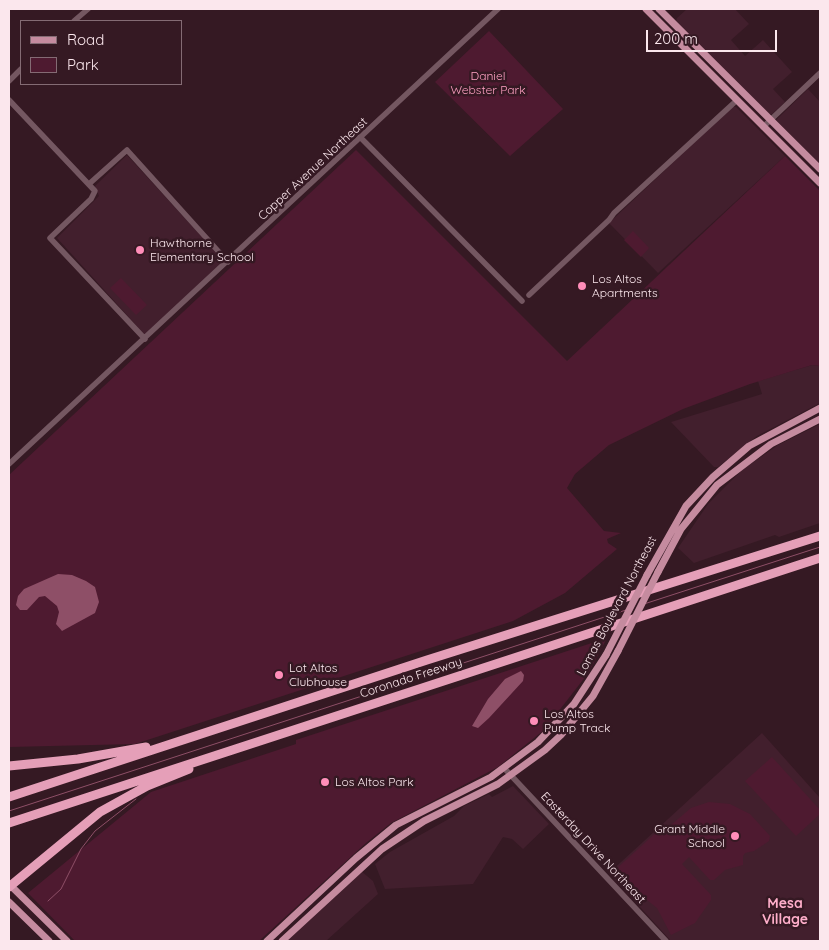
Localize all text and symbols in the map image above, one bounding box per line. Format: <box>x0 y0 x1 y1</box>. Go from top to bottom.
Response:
legend <box>20 20 182 85</box>
scale bar <box>649 20 780 52</box>
text: 200 m <box>654 29 698 48</box>
text: Road <box>67 30 104 49</box>
text: Park <box>67 55 99 74</box>
park label: Daniel Webster Park <box>450 69 526 97</box>
street label: Copper Avenue Northeast <box>255 115 371 223</box>
place label: Hawthorne Elementary School <box>150 236 254 264</box>
marker: Hawthorne Elementary School <box>134 244 146 256</box>
place label: Los Altos Apartments <box>592 272 658 300</box>
marker: Los Altos Apartments <box>576 280 588 292</box>
street label: Lomas Boulevard Northeast <box>574 534 660 678</box>
street label: Coronado Freeway <box>358 655 464 701</box>
place label: Lot Altos Clubhouse <box>289 661 347 689</box>
marker: Lot Altos Clubhouse <box>273 669 285 681</box>
place label: Los Altos Pump Track <box>544 707 610 735</box>
marker: Los Altos Pump Track <box>528 715 540 727</box>
place label: Los Altos Park <box>335 775 414 789</box>
marker: Los Altos Park <box>319 776 331 788</box>
street label: Easterday Drive Northeast <box>538 789 648 907</box>
place label: Grant Middle School <box>654 822 725 850</box>
marker: Grant Middle School <box>729 830 741 842</box>
district label: Mesa Village <box>762 896 808 929</box>

